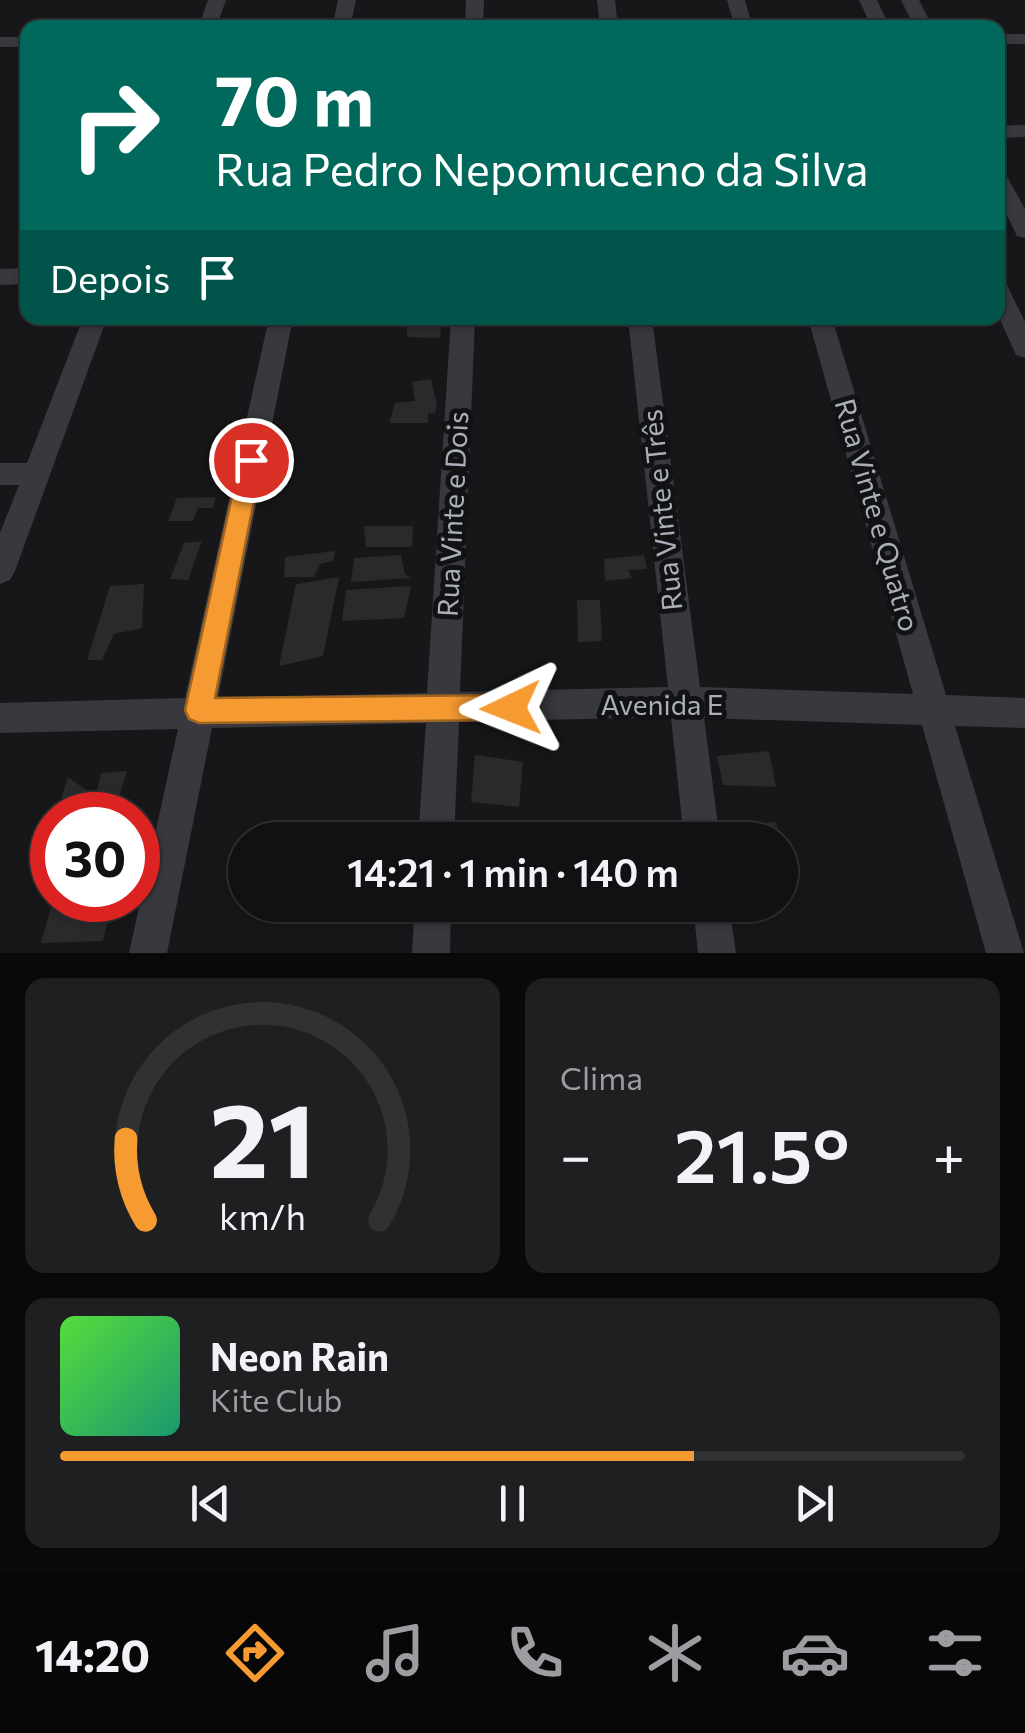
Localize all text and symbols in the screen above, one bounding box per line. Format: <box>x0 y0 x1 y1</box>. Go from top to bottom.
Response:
text: 70 m <box>215 55 374 140</box>
icon: right <box>50 60 180 190</box>
text: Rua Pedro Nepomuceno da Silva <box>215 140 869 195</box>
icon: arrive <box>190 250 245 305</box>
text: Depois <box>50 254 170 301</box>
street label: Rua Vinte e Quatro <box>828 395 927 635</box>
street label: Rua Vinte e Três <box>634 408 688 612</box>
street label: Rua Vinte e Dois <box>430 410 474 617</box>
pin <box>209 418 294 503</box>
icon: arrive <box>224 433 279 488</box>
position arrow <box>459 656 563 760</box>
street label: Avenida E <box>601 687 723 721</box>
speed limit sign: 30 <box>30 792 160 922</box>
text: 14:21 · 1 min · 140 m <box>347 848 679 895</box>
text: Clima <box>560 1057 643 1097</box>
text: 21 <box>209 1072 316 1199</box>
text: 21.5° <box>674 1107 850 1198</box>
text: − <box>560 1120 591 1187</box>
text: + <box>933 1120 965 1187</box>
text: km/h <box>219 1194 306 1237</box>
text: Neon Rain <box>210 1332 389 1379</box>
text: Kite Club <box>210 1379 342 1419</box>
icon: previous <box>183 1476 238 1531</box>
icon: pause <box>485 1476 540 1531</box>
icon: next <box>787 1476 842 1531</box>
icon: directions <box>220 1618 290 1688</box>
icon: music <box>360 1618 430 1688</box>
icon: phone <box>500 1618 570 1688</box>
icon: climate <box>640 1618 710 1688</box>
icon: car <box>780 1618 850 1688</box>
icon: filters <box>920 1618 990 1688</box>
text: 14:20 <box>35 1626 150 1681</box>

